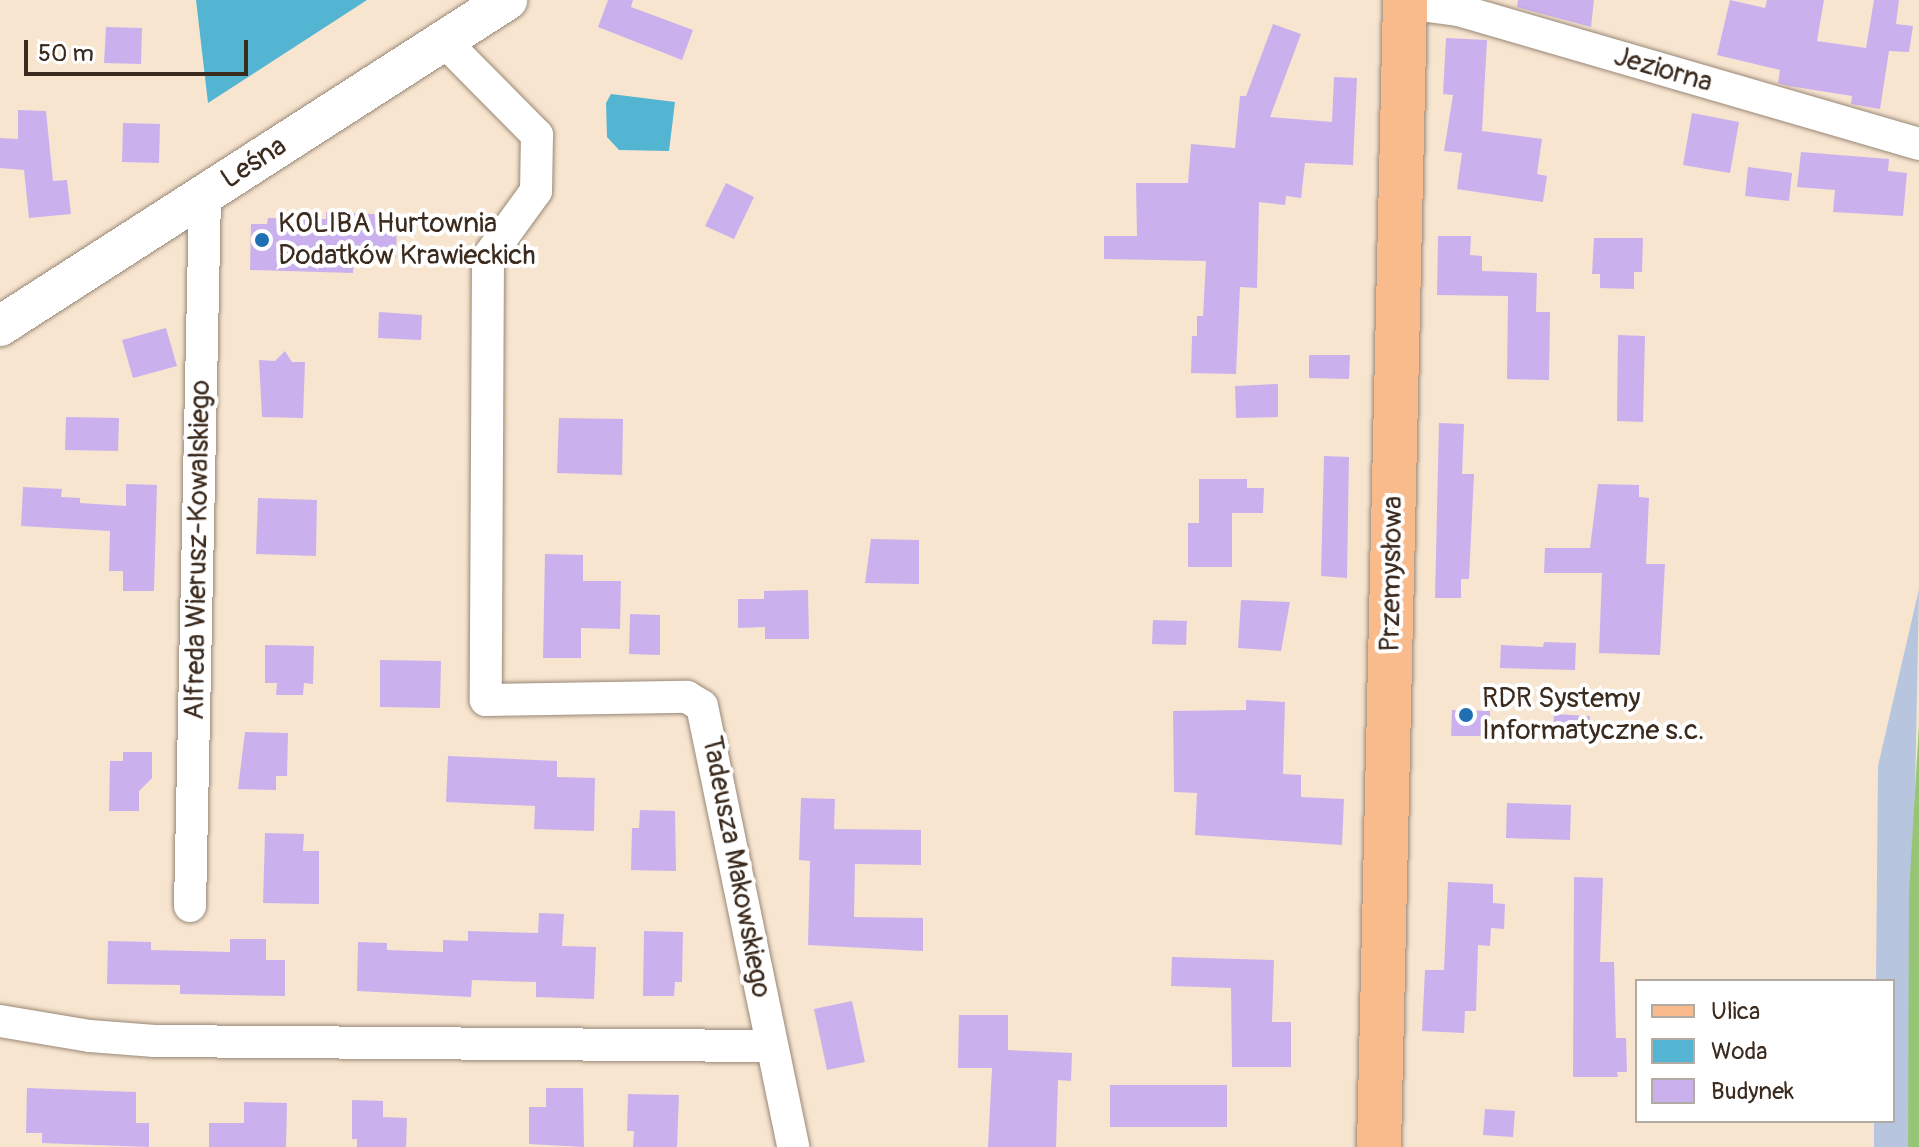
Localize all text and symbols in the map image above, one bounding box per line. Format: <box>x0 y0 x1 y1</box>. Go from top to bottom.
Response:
scale bar <box>28 24 252 74</box>
text: 50 m <box>38 39 94 68</box>
street label: Jeziorna <box>1610 40 1716 100</box>
street label: Leśna <box>215 130 293 196</box>
place label: KOLIBA Hurtownia Dodatków Krawieckich <box>278 207 536 273</box>
marker: KOLIBA Hurtownia Dodatków Krawieckich <box>253 231 271 249</box>
street label: Alfreda Wierusz-Kowalskiego <box>178 380 218 720</box>
street label: Przemysłowa <box>1374 496 1410 652</box>
place label: RDR Systemy Informatyczne s.c. <box>1482 682 1704 748</box>
marker: RDR Systemy Informatyczne s.c. <box>1457 706 1475 724</box>
street label: Tadeusza Makowskiego <box>694 733 778 1001</box>
legend <box>1635 979 1895 1123</box>
text: Ulica <box>1711 997 1760 1026</box>
text: Woda <box>1711 1037 1767 1066</box>
text: Budynek <box>1711 1077 1794 1106</box>

